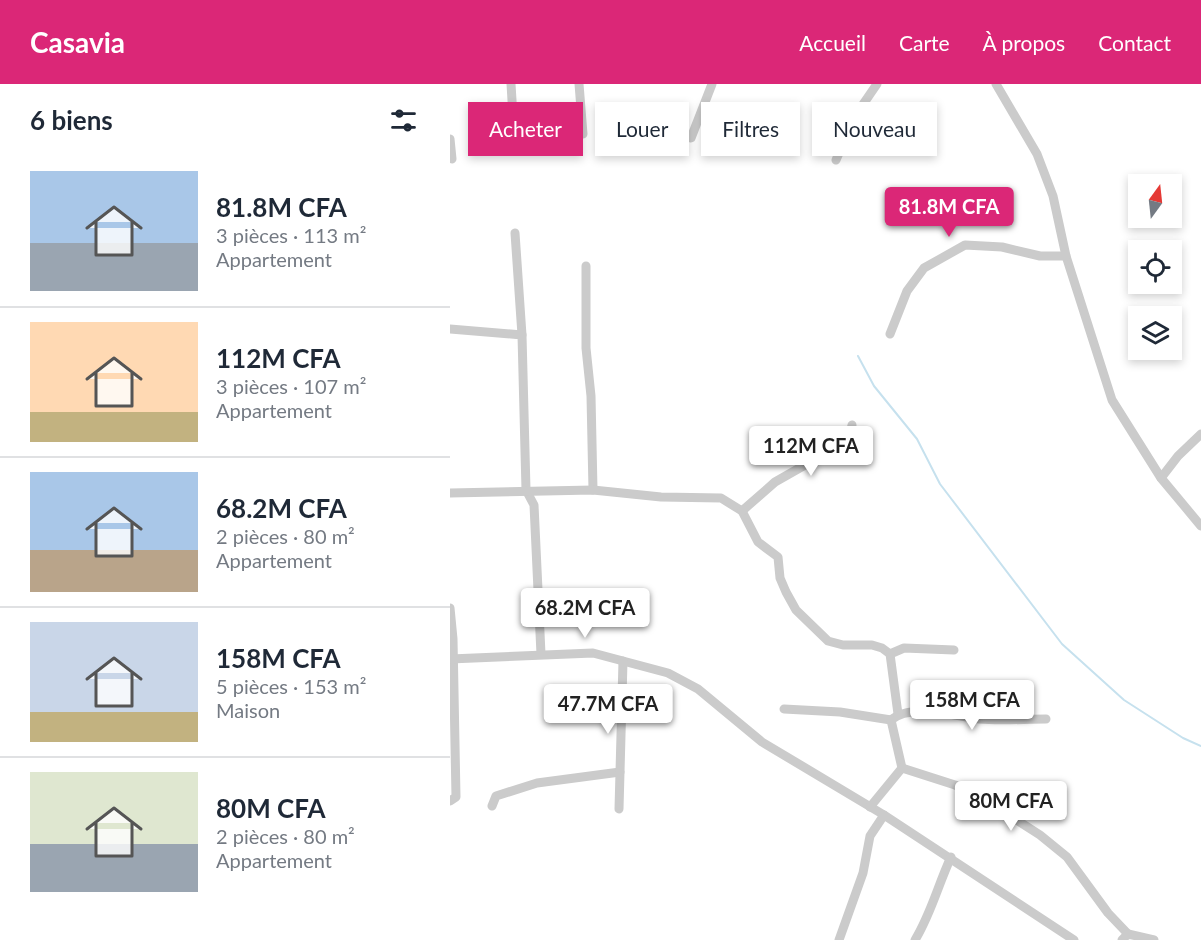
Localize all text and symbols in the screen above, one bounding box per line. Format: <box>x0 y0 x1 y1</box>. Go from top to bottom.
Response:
text: Casavia <box>30 25 125 59</box>
text: Accueil <box>799 30 866 55</box>
text: Carte <box>899 30 950 55</box>
text: À propos <box>983 30 1065 55</box>
text: Contact <box>1098 30 1171 55</box>
chip: Acheter <box>468 102 583 156</box>
chip: Louer <box>595 102 689 156</box>
chip: Filtres <box>701 102 800 156</box>
chip: Nouveau <box>812 102 937 156</box>
text: 6 biens <box>30 104 113 136</box>
icon: filters <box>387 104 420 137</box>
north arrow <box>1128 174 1182 228</box>
map controls <box>1128 174 1182 360</box>
pin: 81.8M CFA <box>880 187 1018 238</box>
text: 81.8M CFA <box>216 191 347 223</box>
text: 81.8M CFA <box>899 194 999 218</box>
icon: home <box>78 195 150 267</box>
text: 3 pièces · 113 m² <box>216 223 366 247</box>
button: locate <box>1128 240 1182 294</box>
text: Appartement <box>216 247 332 271</box>
button: layers <box>1128 306 1182 360</box>
text: 112M CFA <box>216 342 341 374</box>
icon: home <box>78 346 150 418</box>
text: 3 pièces · 107 m² <box>216 374 366 398</box>
text: Appartement <box>216 398 332 422</box>
pin: 112M CFA <box>749 426 873 477</box>
text: 112M CFA <box>763 433 859 457</box>
text: 68.2M CFA <box>216 492 347 524</box>
icon: home <box>78 496 150 568</box>
text: 2 pièces · 80 m² <box>216 524 355 548</box>
text: Appartement <box>216 548 332 572</box>
pin: 68.2M CFA <box>516 588 654 639</box>
text: 68.2M CFA <box>535 595 635 619</box>
text: 158M CFA <box>216 642 341 674</box>
icon: home <box>78 646 150 718</box>
text: 5 pièces · 153 m² <box>216 674 366 698</box>
pin: 158M CFA <box>910 680 1034 731</box>
pin: 47.7M CFA <box>539 684 677 735</box>
text: 158M CFA <box>924 687 1020 711</box>
text: 47.7M CFA <box>558 691 658 715</box>
text: Maison <box>216 698 280 722</box>
pin: 80M CFA <box>956 781 1066 832</box>
text: 80M CFA <box>969 788 1053 812</box>
text: 80M CFA <box>216 792 325 824</box>
icon: home <box>78 796 150 868</box>
text: 2 pièces · 80 m² <box>216 824 355 848</box>
text: Appartement <box>216 848 332 872</box>

